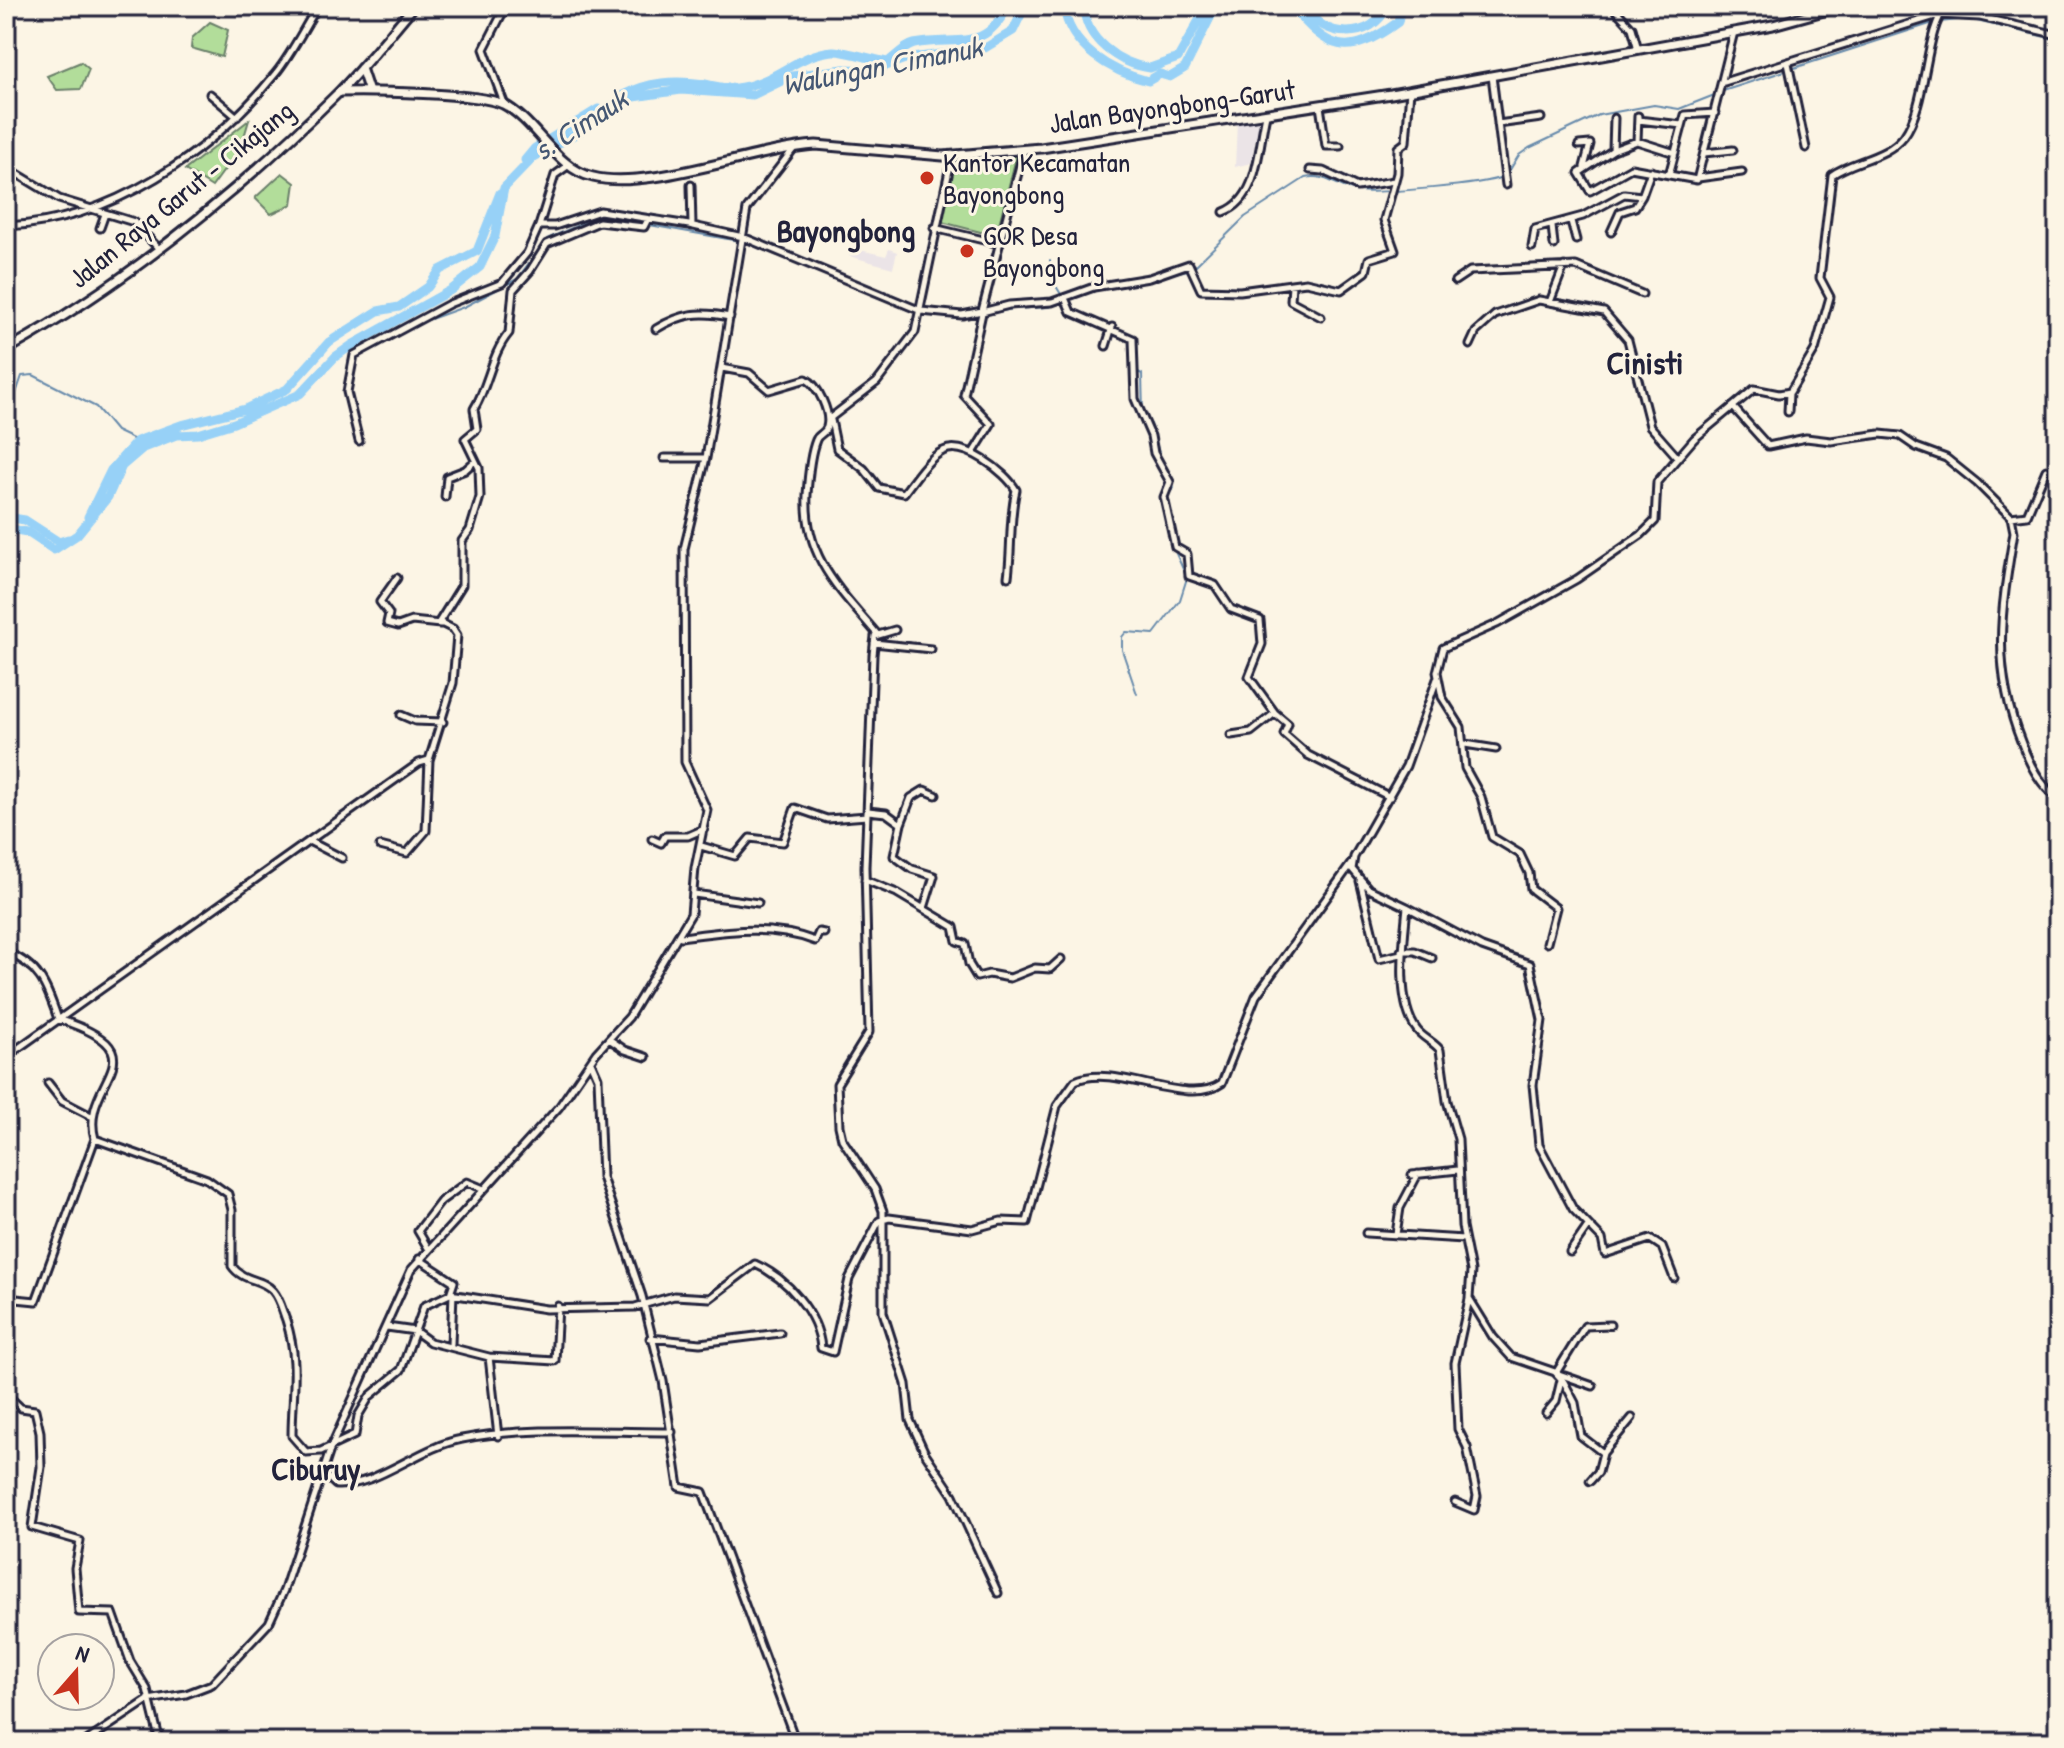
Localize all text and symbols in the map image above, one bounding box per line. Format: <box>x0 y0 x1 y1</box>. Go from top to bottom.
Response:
water label: Walungan Cimanuk <box>779 26 988 105</box>
street label: Jalan Bayongbong-Garut <box>1047 70 1298 142</box>
water label: s. Cimauk <box>525 77 637 169</box>
street label: Jalan Raya Garut - Cikajang <box>61 91 301 297</box>
place label: Kantor Kecamatan Bayongbong <box>943 143 1130 213</box>
marker: Kantor Kecamatan Bayongbong <box>918 169 936 187</box>
district label: Bayongbong <box>777 209 915 253</box>
place label: GOR Desa Bayongbong <box>983 216 1104 286</box>
marker: GOR Desa Bayongbong <box>958 242 976 260</box>
district label: Cinisti <box>1607 341 1683 384</box>
district label: Ciburuy <box>271 1447 361 1491</box>
north arrow <box>36 1632 116 1712</box>
text: N <box>72 1637 94 1669</box>

